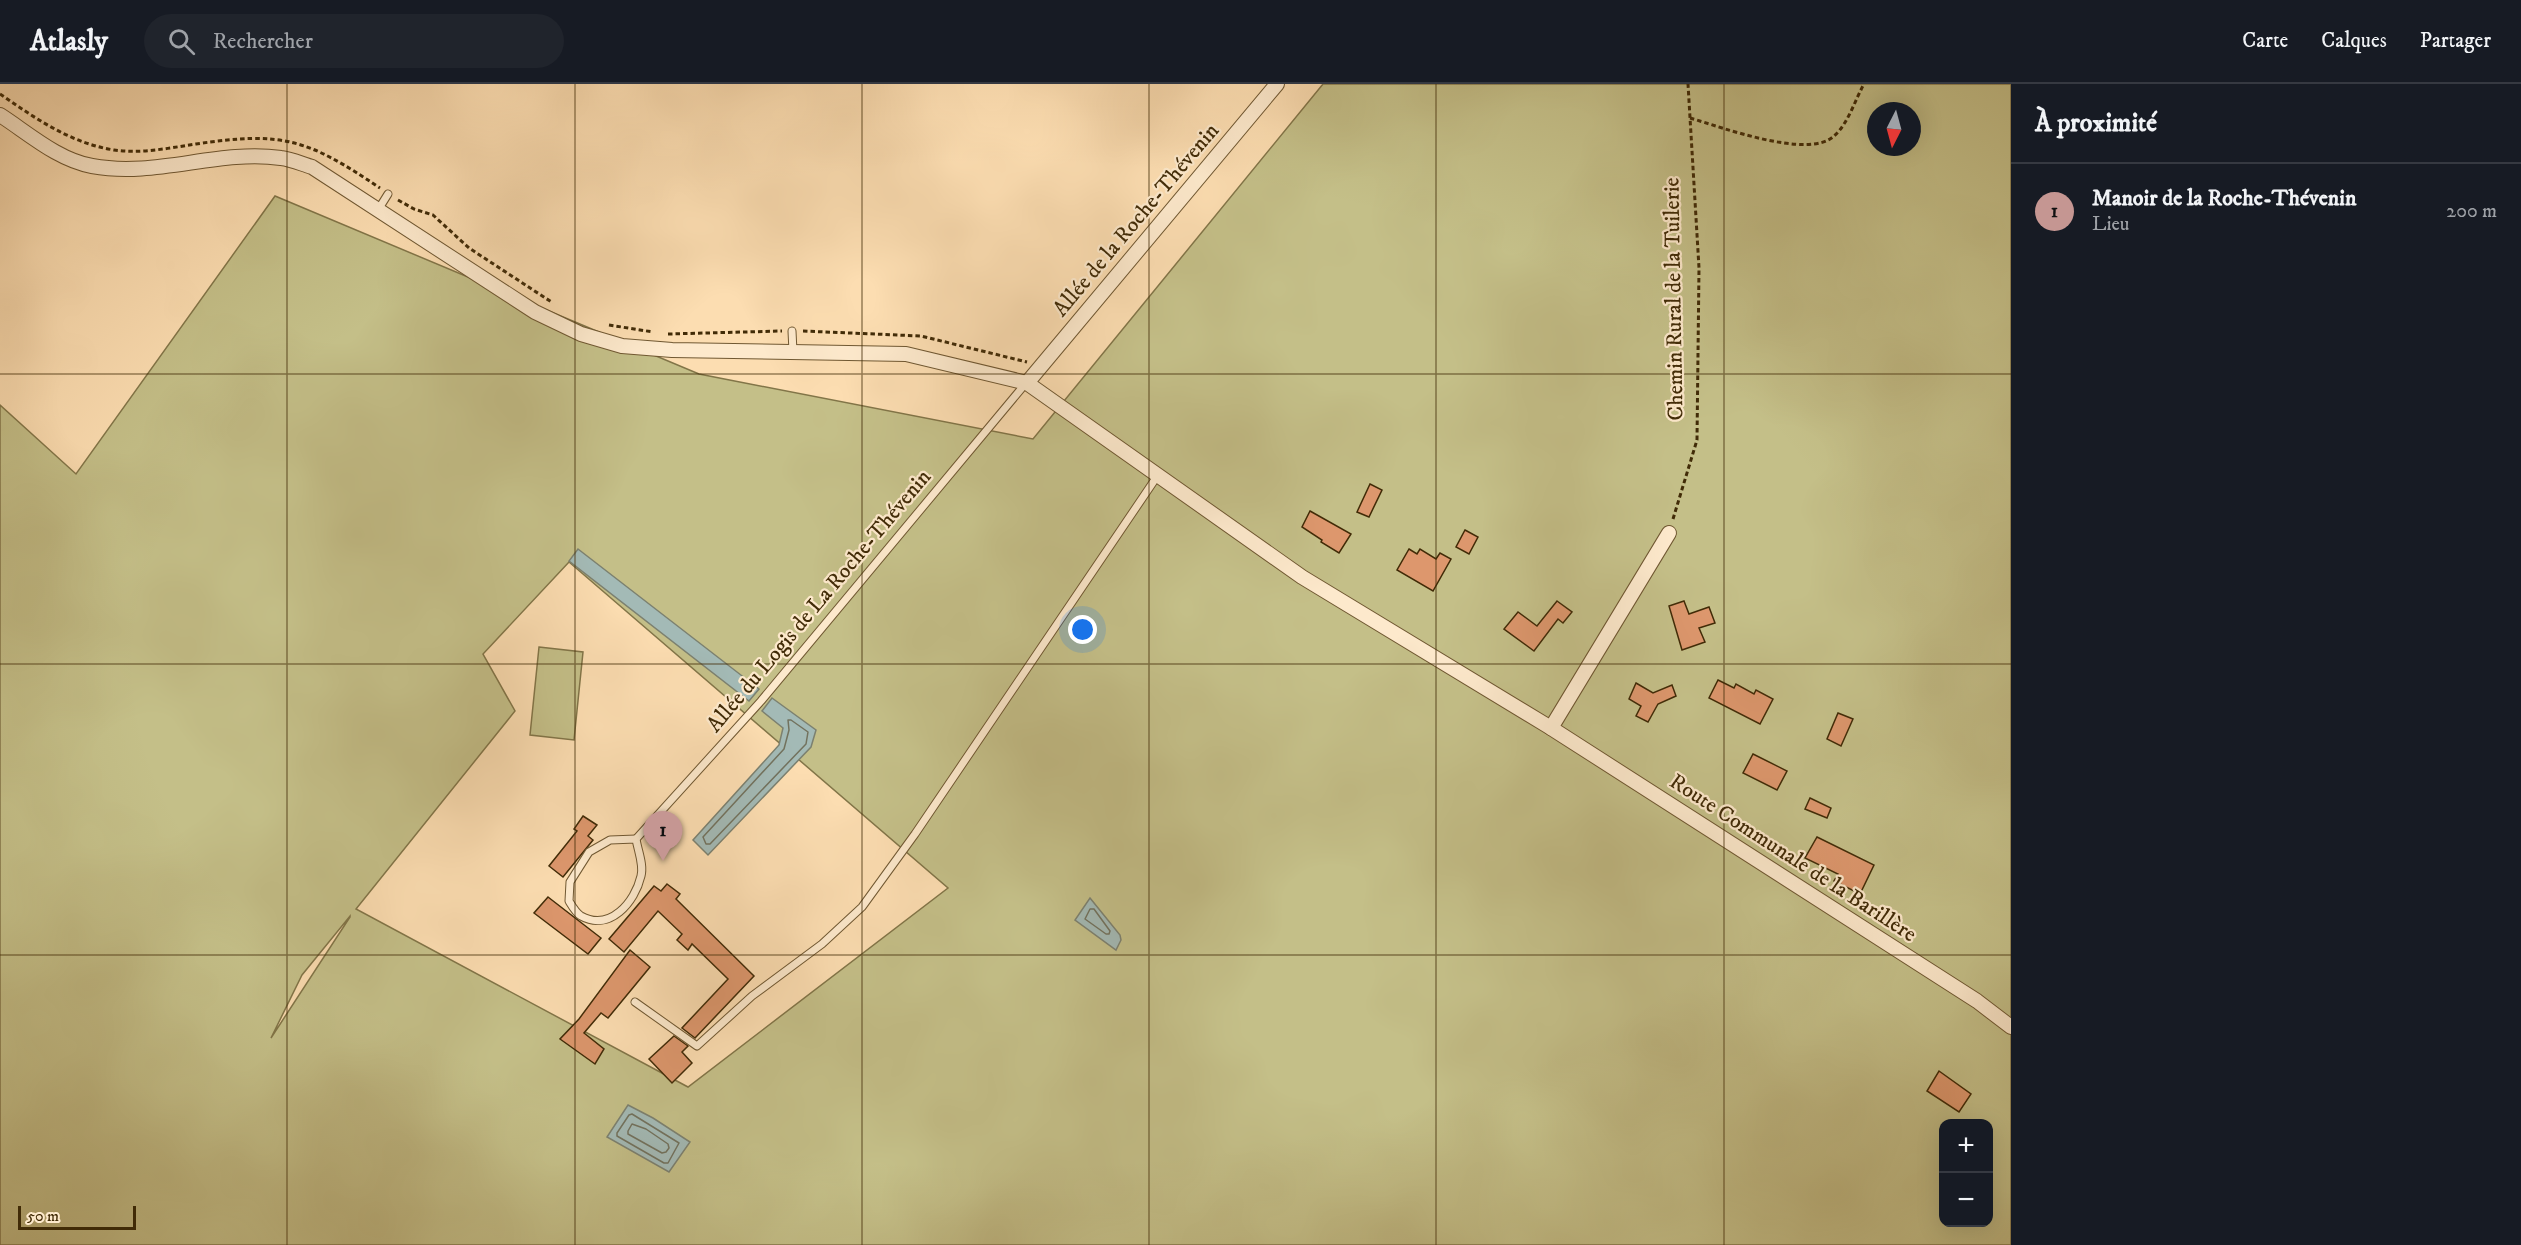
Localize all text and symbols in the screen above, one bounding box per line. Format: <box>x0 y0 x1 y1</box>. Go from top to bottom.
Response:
search box <box>144 14 564 68</box>
text: Atlasly <box>30 24 108 59</box>
icon: search <box>165 25 198 58</box>
text: Rechercher <box>213 28 313 55</box>
text: Carte <box>2242 28 2288 54</box>
text: Calques <box>2321 28 2387 54</box>
text: Partager <box>2420 28 2491 54</box>
north arrow <box>1867 102 1921 156</box>
text: À proximité <box>2035 107 2157 140</box>
street label: Allée de la Roche-Thévenin <box>1047 117 1225 322</box>
street label: Chemin Rural de la Tuilerie <box>1658 177 1690 421</box>
text: Manoir de la Roche-Thévenin <box>2092 185 2356 212</box>
text: 1 <box>2051 199 2058 224</box>
text: 200 m <box>2446 199 2497 224</box>
text: Lieu <box>2092 212 2130 237</box>
street label: Allée du Logis de La Roche-Thévenin <box>701 464 937 738</box>
your location <box>1068 615 1097 644</box>
street label: Route Communale de la Barillère <box>1664 768 1922 948</box>
pin: 1 <box>644 812 682 861</box>
map controls <box>1939 1119 1993 1227</box>
button: + <box>1939 1119 1993 1173</box>
button: − <box>1939 1173 1993 1227</box>
scale bar <box>18 1203 136 1230</box>
text: 50 m <box>27 1206 59 1226</box>

